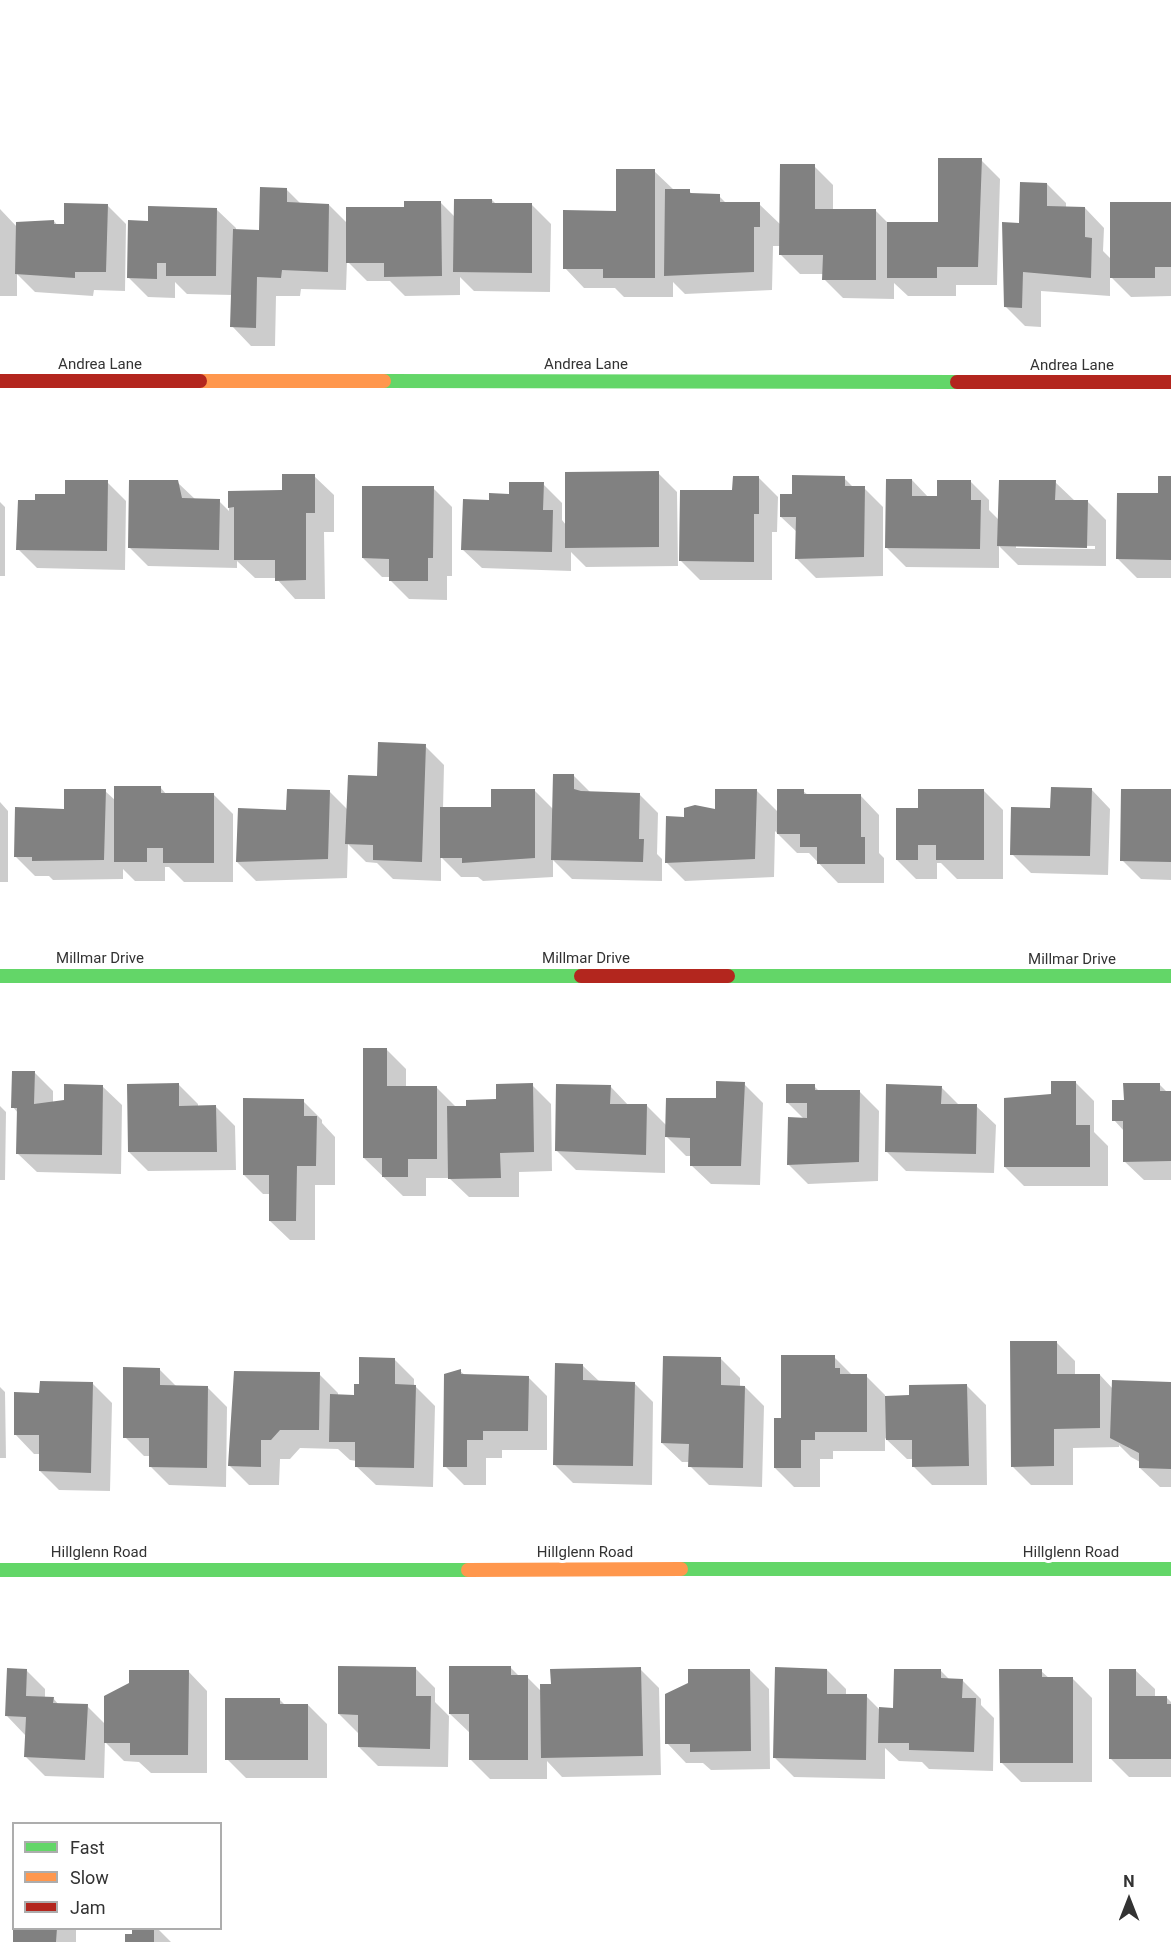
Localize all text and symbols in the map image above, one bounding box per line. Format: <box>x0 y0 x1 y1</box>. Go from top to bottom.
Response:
street label: Andrea Lane <box>58 356 142 374</box>
street label: Andrea Lane <box>544 356 628 374</box>
street label: Andrea Lane <box>1030 357 1114 375</box>
street label: Millmar Drive <box>56 950 144 968</box>
street label: Millmar Drive <box>542 950 630 968</box>
street label: Millmar Drive <box>1028 951 1116 969</box>
street label: Hillglenn Road <box>51 1544 147 1562</box>
street label: Hillglenn Road <box>537 1544 633 1562</box>
street label: Hillglenn Road <box>1023 1544 1119 1562</box>
legend <box>12 1822 222 1930</box>
text: Fast <box>70 1837 105 1858</box>
text: Slow <box>70 1867 109 1888</box>
north arrow <box>1099 1870 1159 1930</box>
text: N <box>1123 1872 1135 1891</box>
text: Jam <box>70 1897 106 1918</box>

